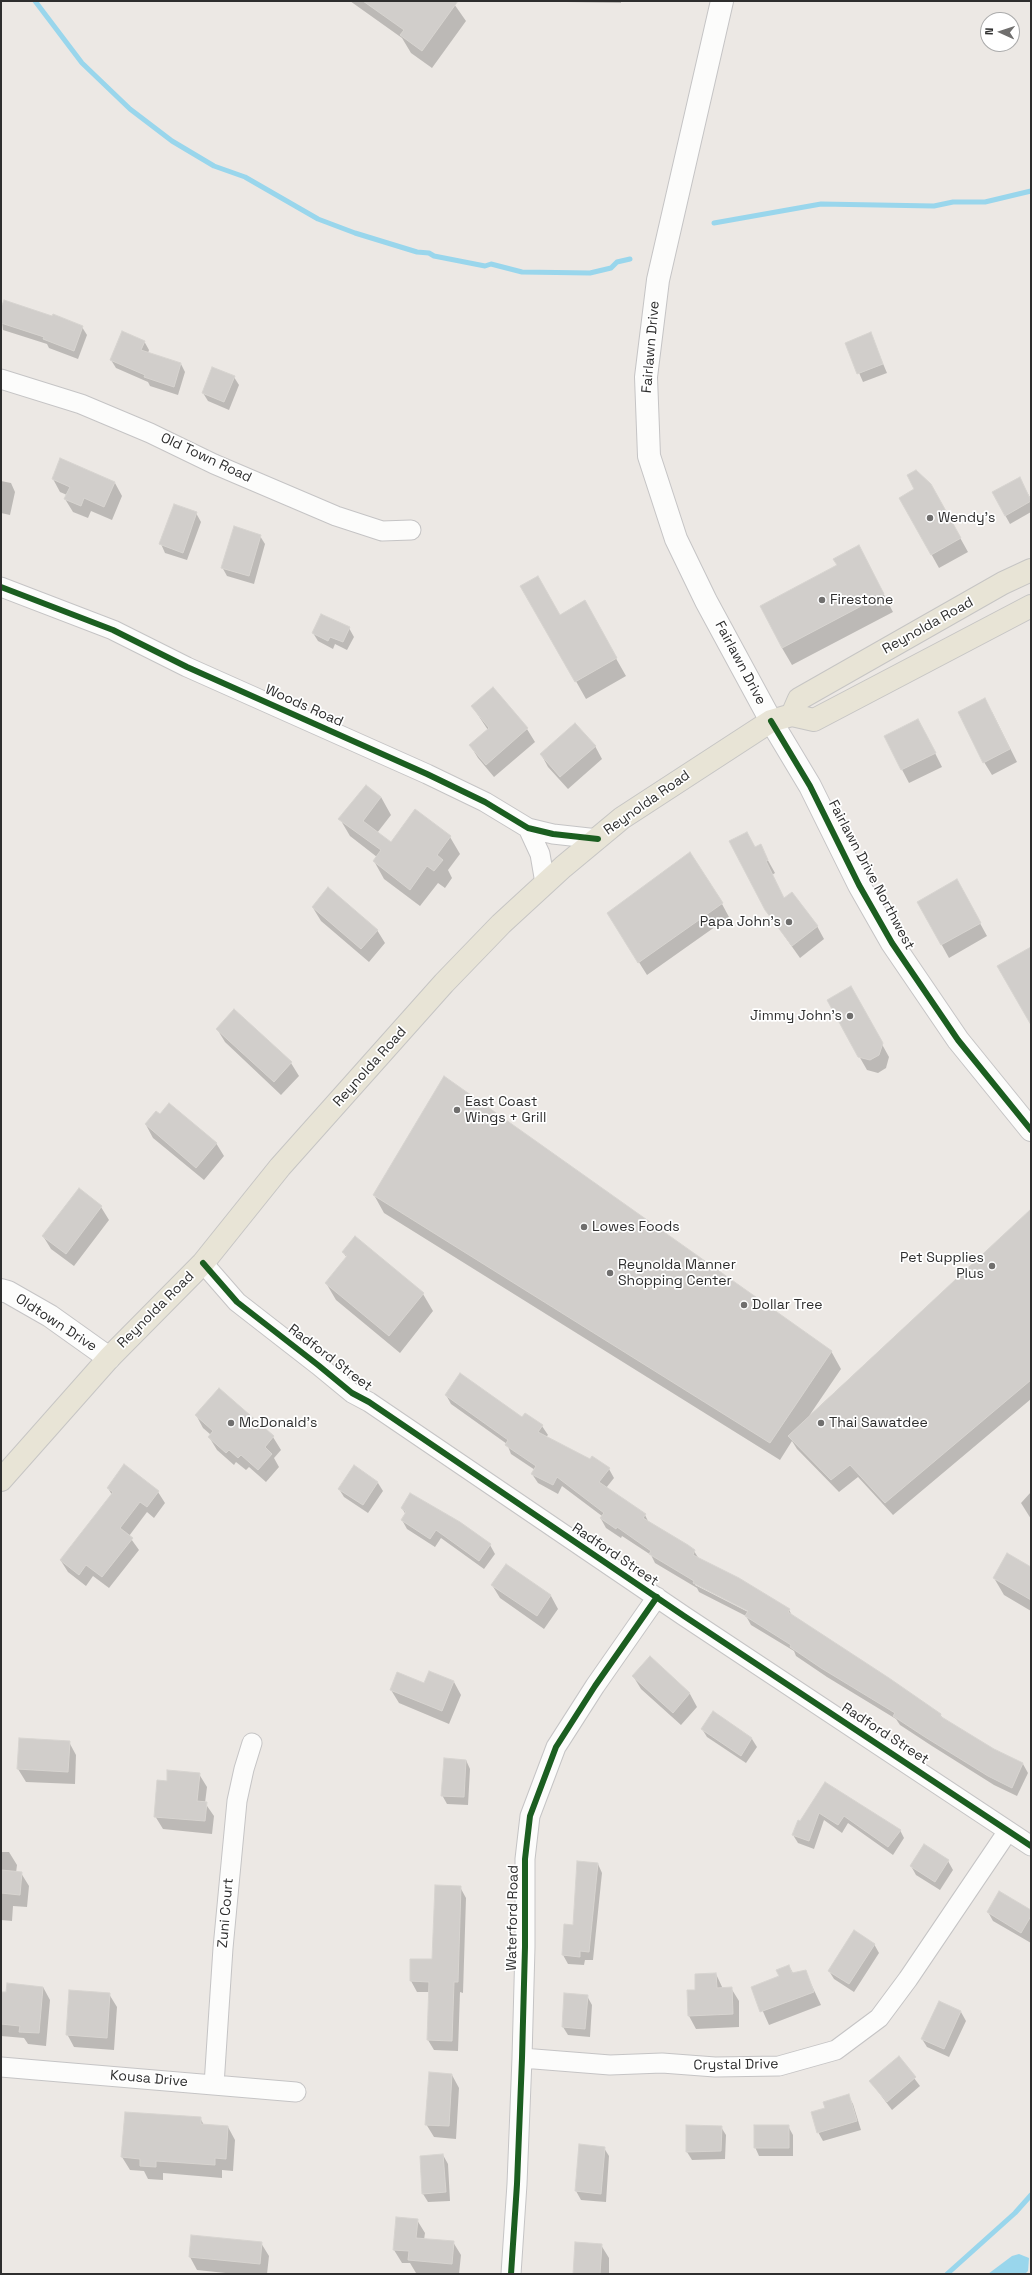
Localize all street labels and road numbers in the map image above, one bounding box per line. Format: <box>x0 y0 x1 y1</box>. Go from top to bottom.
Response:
street label: Fairlawn Drive <box>639 300 663 394</box>
street label: Old Town Road <box>158 430 254 486</box>
street label: Reynolda Road <box>880 594 976 658</box>
street label: Fairlawn Drive <box>711 618 769 708</box>
street label: Woods Road <box>262 681 346 731</box>
street label: Reynolda Road <box>601 767 693 839</box>
street label: Fairlawn Drive Northwest <box>824 797 918 953</box>
street label: Reynolda Road <box>330 1024 410 1110</box>
street label: Reynolda Road <box>114 1268 198 1352</box>
street label: Oldtown Drive <box>12 1291 100 1355</box>
street label: Radford Street <box>285 1321 375 1395</box>
street label: Radford Street <box>569 1520 661 1590</box>
street label: Radford Street <box>838 1700 932 1768</box>
street label: Waterford Road <box>504 1865 522 1971</box>
street label: Zuni Court <box>215 1877 237 1949</box>
street label: Crystal Drive <box>693 2056 779 2074</box>
street label: Kousa Drive <box>109 2067 189 2091</box>

